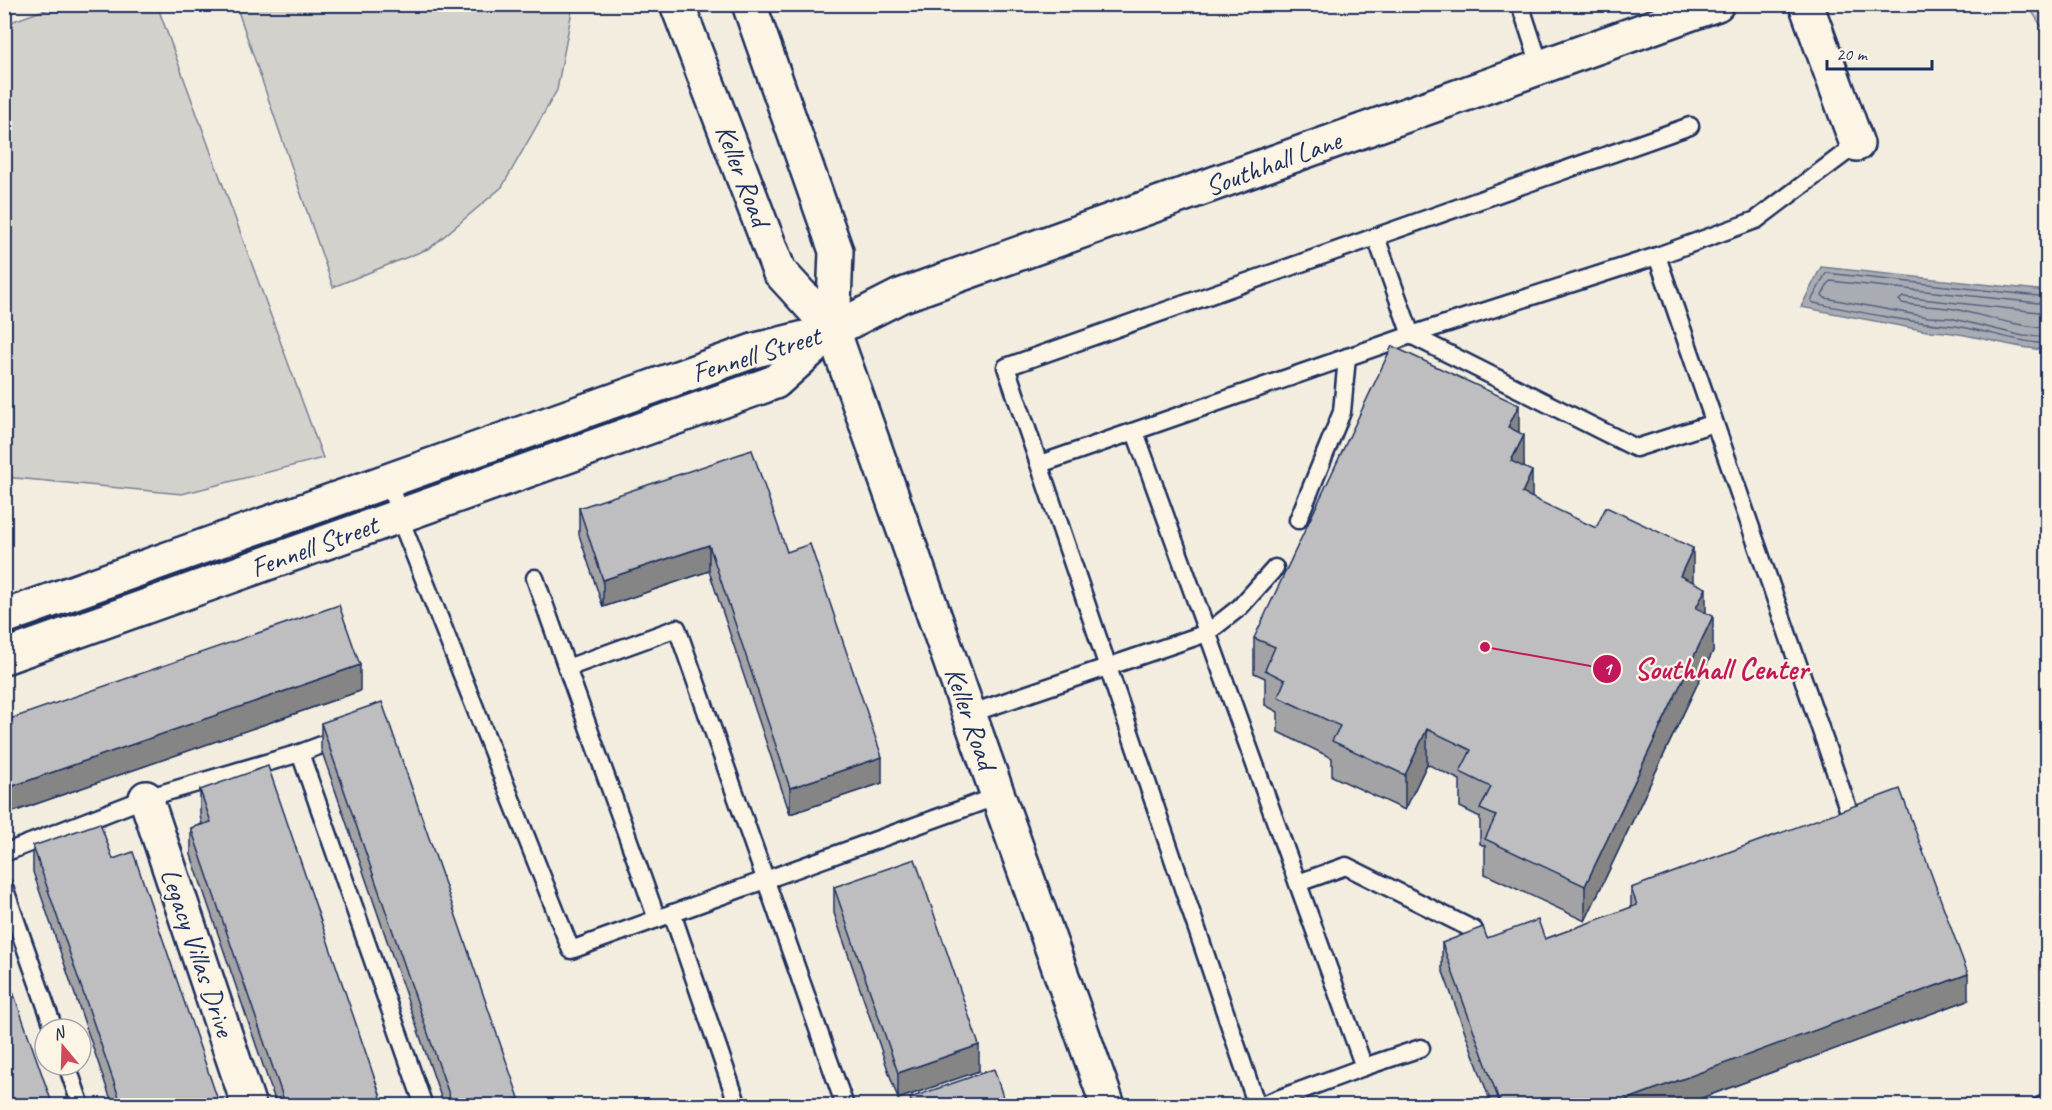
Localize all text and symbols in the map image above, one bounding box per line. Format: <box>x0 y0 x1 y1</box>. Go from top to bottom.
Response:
scale bar <box>1827 33 1932 71</box>
text: 20 m <box>1836 43 1869 65</box>
street label: Keller Road <box>708 119 780 234</box>
street label: Southhall Lane <box>1200 122 1347 204</box>
street label: Fennell Street <box>688 317 827 390</box>
street label: Fennell Street <box>246 506 385 585</box>
callout: Southhall Center <box>1592 645 1820 693</box>
text: Southhall Center <box>1634 650 1811 688</box>
text: 1 <box>1603 658 1613 680</box>
street label: Keller Road <box>937 662 1006 777</box>
street label: Legacy Villas Drive <box>153 863 244 1042</box>
north arrow <box>33 1017 93 1077</box>
text: N <box>51 1022 69 1045</box>

